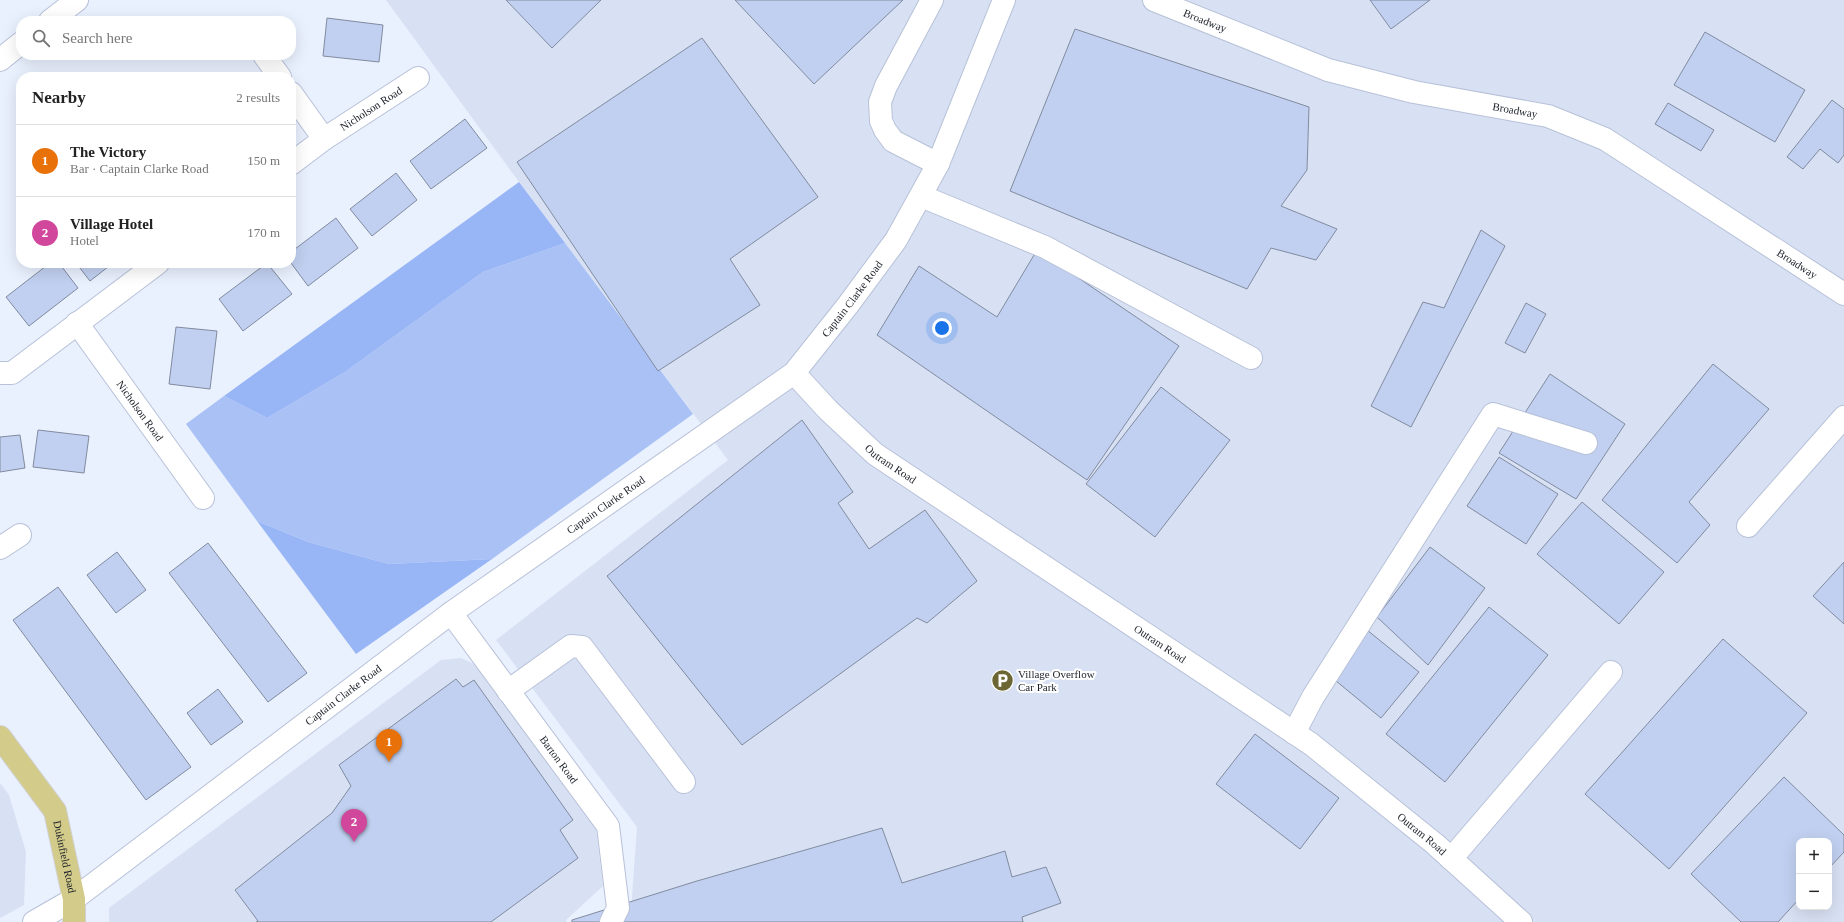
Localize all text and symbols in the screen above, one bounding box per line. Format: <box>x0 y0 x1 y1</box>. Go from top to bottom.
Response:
street label: Broadway <box>1182 7 1229 35</box>
search box <box>16 16 296 60</box>
icon: search <box>30 27 52 49</box>
text: Search here <box>62 30 132 46</box>
street label: Nicholson Road <box>338 84 405 133</box>
text: Nearby <box>32 88 86 107</box>
text: 2 results <box>236 90 280 105</box>
street label: Broadway <box>1492 100 1539 120</box>
text: The Victory <box>70 144 146 160</box>
text: 1 <box>42 153 48 168</box>
text: 150 m <box>247 153 280 168</box>
text: Bar · Captain Clarke Road <box>70 161 209 176</box>
text: Village Hotel <box>70 216 153 232</box>
text: 2 <box>42 225 48 240</box>
text: 170 m <box>247 225 280 240</box>
text: Hotel <box>70 233 99 248</box>
street label: Broadway <box>1775 246 1820 281</box>
street label: Captain Clarke Road <box>819 258 885 339</box>
your location <box>932 318 952 338</box>
street label: Nicholson Road <box>114 378 166 443</box>
street label: Outram Road <box>863 442 919 486</box>
street label: Captain Clarke Road <box>564 473 647 536</box>
street label: Outram Road <box>1132 622 1189 665</box>
street label: Captain Clarke Road <box>303 662 384 727</box>
parking icon: Village Overflow Car Park <box>989 667 1015 693</box>
place label: Village Overflow Car Park <box>1018 668 1095 693</box>
pin: 1 <box>376 729 402 762</box>
street label: Barton Road <box>538 733 581 786</box>
pin: 2 <box>341 809 367 842</box>
street label: Outram Road <box>1395 810 1449 858</box>
street label: Dukinfield Road <box>51 819 79 895</box>
map controls <box>1796 838 1832 910</box>
button: + <box>1796 838 1832 874</box>
button: − <box>1796 874 1832 910</box>

